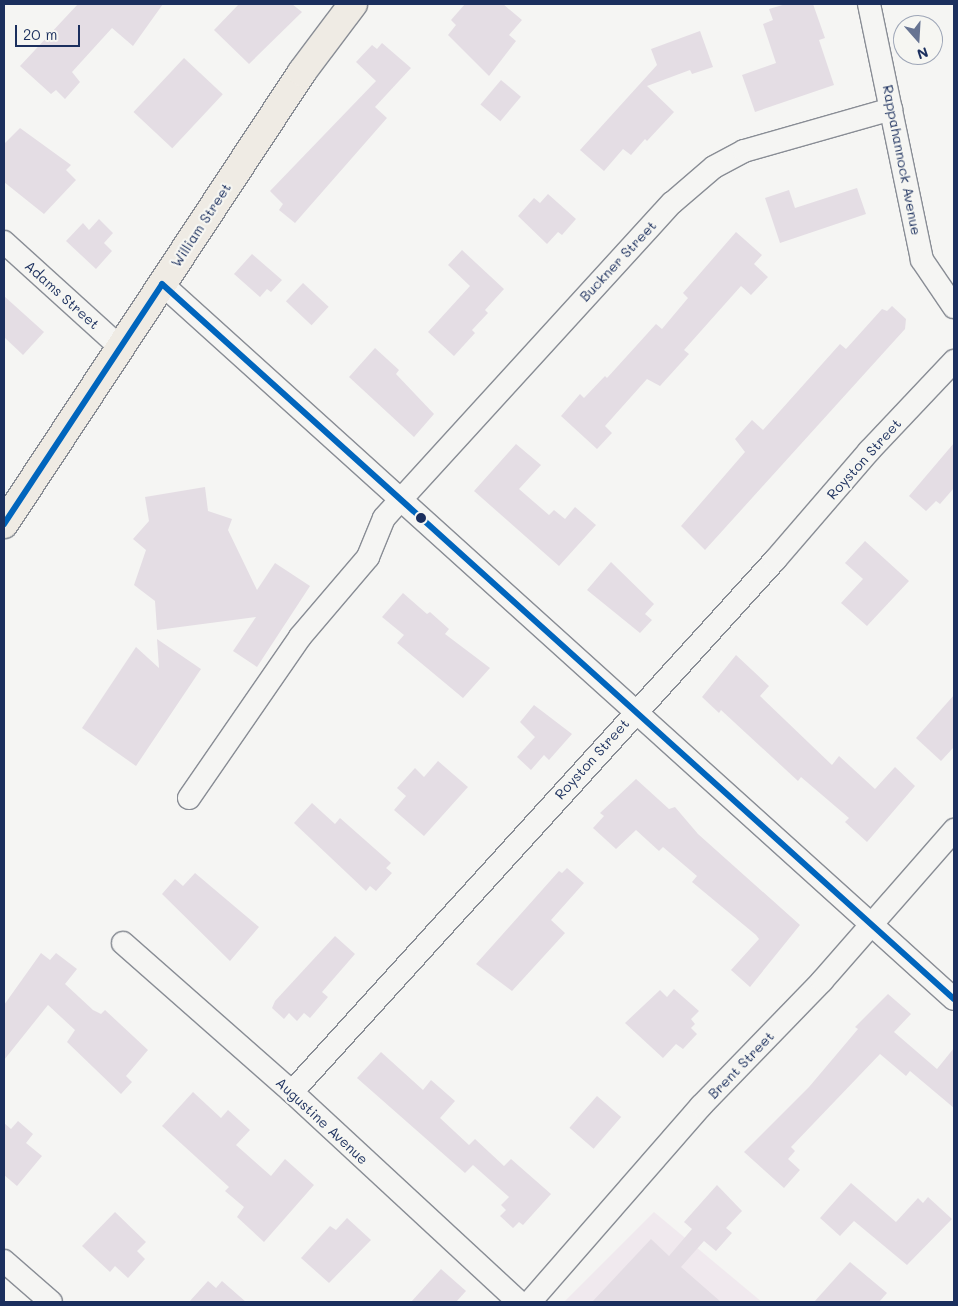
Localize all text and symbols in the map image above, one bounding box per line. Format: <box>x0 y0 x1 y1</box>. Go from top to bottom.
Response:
scale bar <box>18 15 82 47</box>
north arrow <box>893 15 943 65</box>
text: 20 m <box>23 24 57 44</box>
text: N <box>915 43 931 64</box>
street label: Rappahannock Avenue <box>879 83 925 237</box>
street label: William Street <box>168 180 234 270</box>
street label: Buckner Street <box>576 217 660 305</box>
street label: Adams Street <box>21 257 103 333</box>
street label: Royston Street <box>823 415 905 503</box>
unlabelled marker <box>416 513 426 523</box>
street label: Royston Street <box>551 715 633 803</box>
street label: Brent Street <box>705 1028 777 1102</box>
street label: Augustine Avenue <box>272 1074 372 1168</box>

